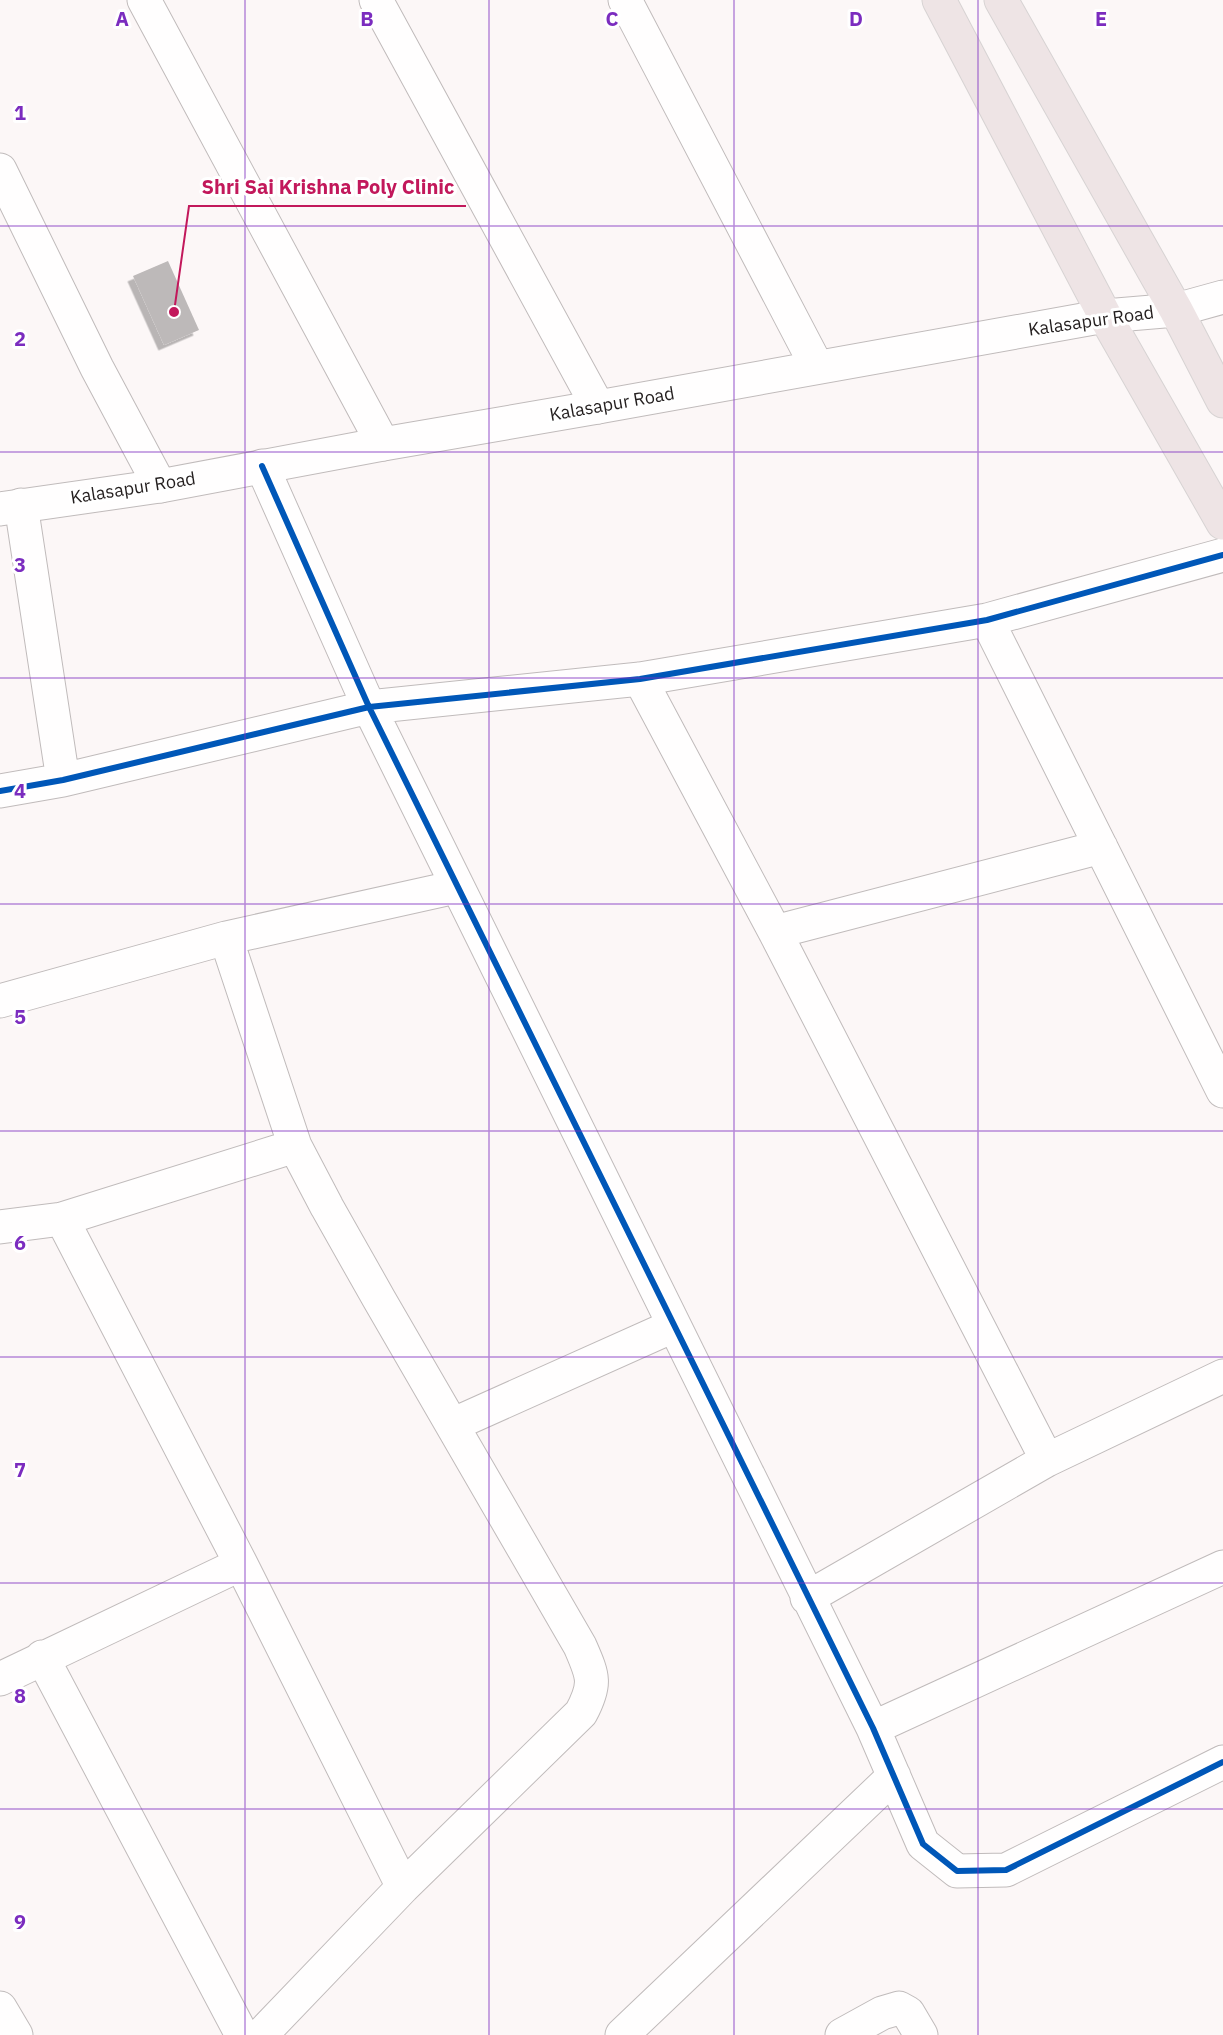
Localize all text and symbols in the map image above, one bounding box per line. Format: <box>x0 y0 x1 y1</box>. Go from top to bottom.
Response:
text: A <box>115 5 129 32</box>
text: B <box>360 5 374 32</box>
text: C <box>605 5 619 32</box>
text: D <box>849 5 863 32</box>
text: E <box>1095 5 1107 32</box>
text: 1 <box>14 99 26 126</box>
callout: Shri Sai Krishna Poly Clinic <box>189 168 466 206</box>
text: Shri Sai Krishna Poly Clinic <box>202 173 454 200</box>
street label: Kalasapur Road <box>1027 300 1155 341</box>
text: 2 <box>14 325 26 352</box>
street label: Kalasapur Road <box>548 381 676 426</box>
street label: Kalasapur Road <box>69 466 197 509</box>
text: 3 <box>14 551 26 578</box>
text: 4 <box>14 777 26 804</box>
text: 5 <box>14 1003 26 1030</box>
text: 6 <box>14 1229 26 1256</box>
text: 7 <box>14 1456 26 1483</box>
text: 8 <box>14 1682 26 1709</box>
text: 9 <box>14 1908 26 1935</box>

